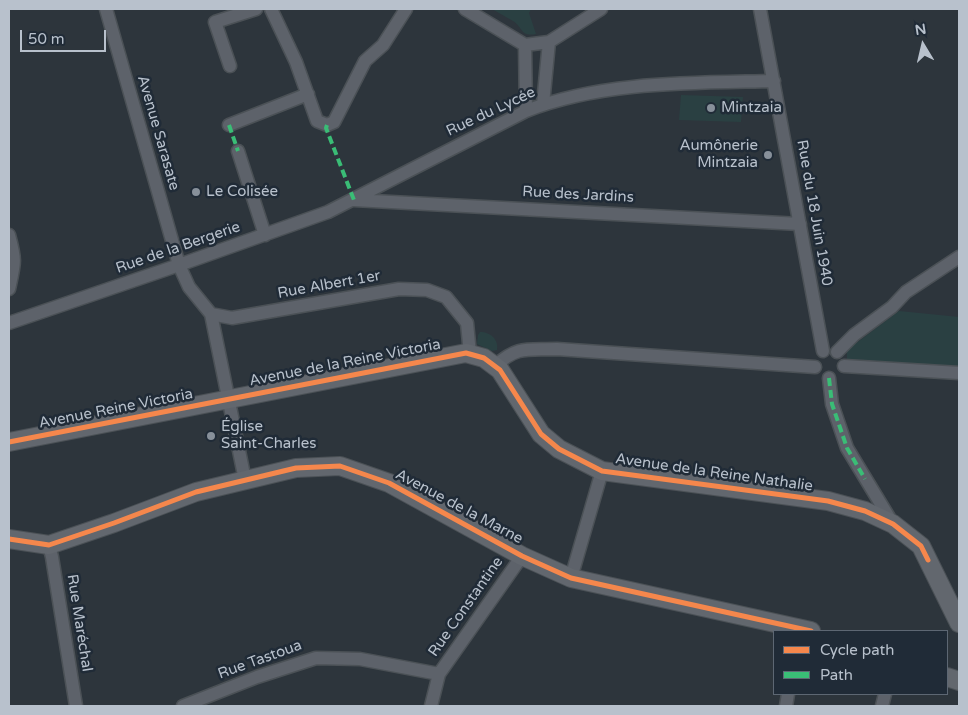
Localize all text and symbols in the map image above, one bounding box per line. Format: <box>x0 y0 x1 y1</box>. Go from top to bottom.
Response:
scale bar <box>22 20 109 52</box>
north arrow <box>898 20 948 70</box>
text: N <box>914 20 927 39</box>
text: 50 m <box>28 30 65 48</box>
street label: Avenue Sarasate <box>133 73 183 193</box>
street label: Rue du Lycée <box>444 84 538 140</box>
place label: Mintzaia <box>721 99 782 117</box>
marker: Mintzaia <box>705 102 717 114</box>
place label: Aumônerie Mintzaia <box>679 137 758 172</box>
street label: Rue du 18 Juin 1940 <box>792 139 836 287</box>
marker: Aumônerie Mintzaia <box>762 149 774 161</box>
place label: Le Colisée <box>206 183 278 201</box>
street label: Rue des Jardins <box>522 183 634 207</box>
marker: Le Colisée <box>190 186 202 198</box>
street label: Rue de la Bergerie <box>113 218 243 278</box>
street label: Rue Albert 1er <box>276 267 382 303</box>
street label: Avenue de la Reine Victoria <box>248 336 442 390</box>
street label: Avenue Reine Victoria <box>37 385 195 433</box>
place label: Église Saint-Charles <box>221 418 316 453</box>
marker: Église Saint-Charles <box>205 430 217 442</box>
street label: Avenue de la Reine Nathalie <box>614 450 814 496</box>
street label: Avenue de la Marne <box>392 466 526 548</box>
street label: Rue Constantine <box>425 554 507 660</box>
street label: Rue Maréchal <box>62 573 96 673</box>
legend <box>773 630 948 695</box>
street label: Rue Tastoua <box>216 636 304 684</box>
text: Cycle path <box>820 641 894 659</box>
text: Path <box>820 666 853 684</box>

